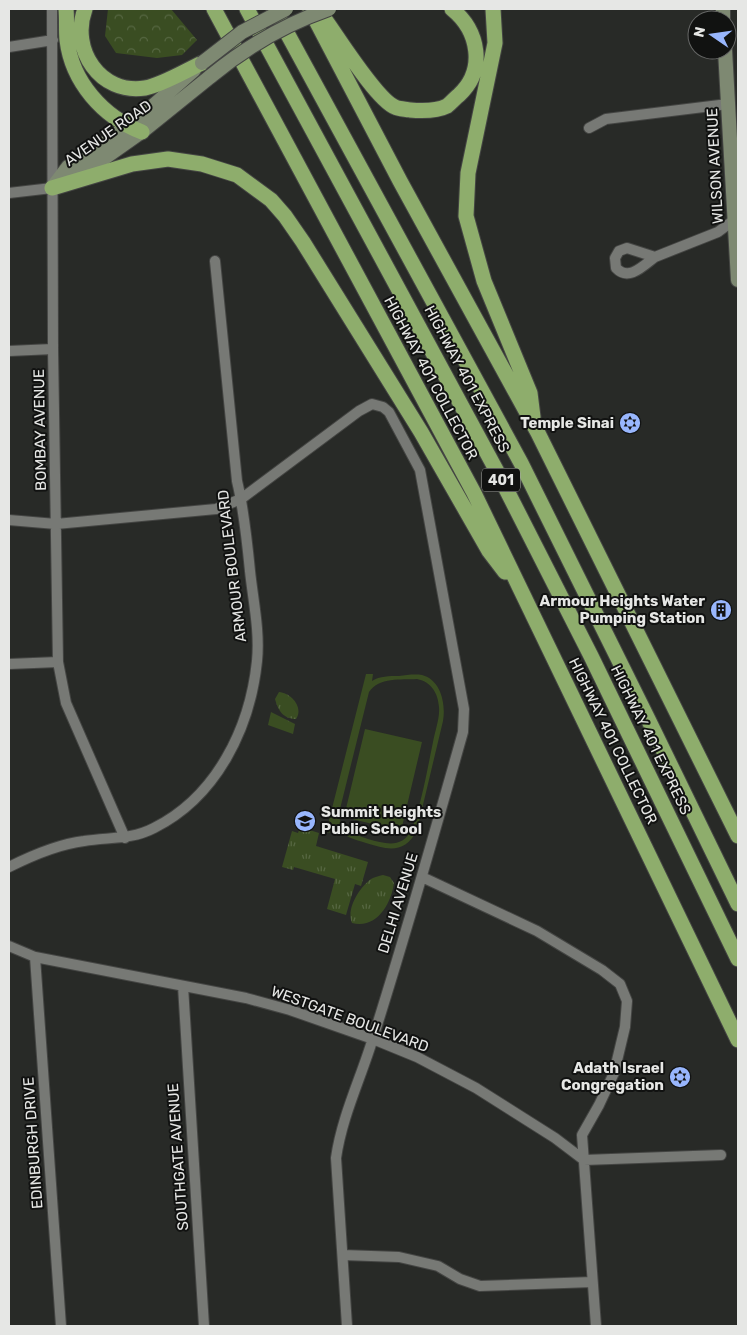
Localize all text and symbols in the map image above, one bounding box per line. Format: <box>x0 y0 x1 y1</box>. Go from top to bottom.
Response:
north arrow <box>687 10 737 60</box>
text: N <box>690 25 709 39</box>
street label: AVENUE ROAD <box>61 96 155 170</box>
street label: WILSON AVENUE <box>703 108 727 224</box>
street label: HIGHWAY 401 COLLECTOR <box>380 293 482 463</box>
street label: HIGHWAY 401 EXPRESS <box>421 302 513 456</box>
street label: BOMBAY AVENUE <box>30 369 50 491</box>
synagogue icon: Temple Sinai <box>618 411 642 435</box>
place label: Temple Sinai <box>520 414 614 432</box>
road number: 401 <box>482 468 520 492</box>
street label: ARMOUR BOULEVARD <box>214 489 250 643</box>
place label: Armour Heights Water Pumping Station <box>540 592 705 627</box>
building icon: Armour Heights Water Pumping Station <box>709 598 733 622</box>
street label: HIGHWAY 401 COLLECTOR <box>565 655 661 827</box>
street label: HIGHWAY 401 EXPRESS <box>607 662 695 818</box>
place label: Summit Heights Public School <box>321 803 441 838</box>
school or university icon: Summit Heights Public School <box>293 809 317 833</box>
street label: DELHI AVENUE <box>374 851 422 955</box>
street label: WESTGATE BOULEVARD <box>269 982 431 1056</box>
place label: Adath Israel Congregation <box>561 1059 664 1094</box>
synagogue icon: Adath Israel Congregation <box>668 1065 692 1089</box>
street label: EDINBURGH DRIVE <box>19 1077 47 1209</box>
street label: SOUTHGATE AVENUE <box>164 1083 192 1231</box>

